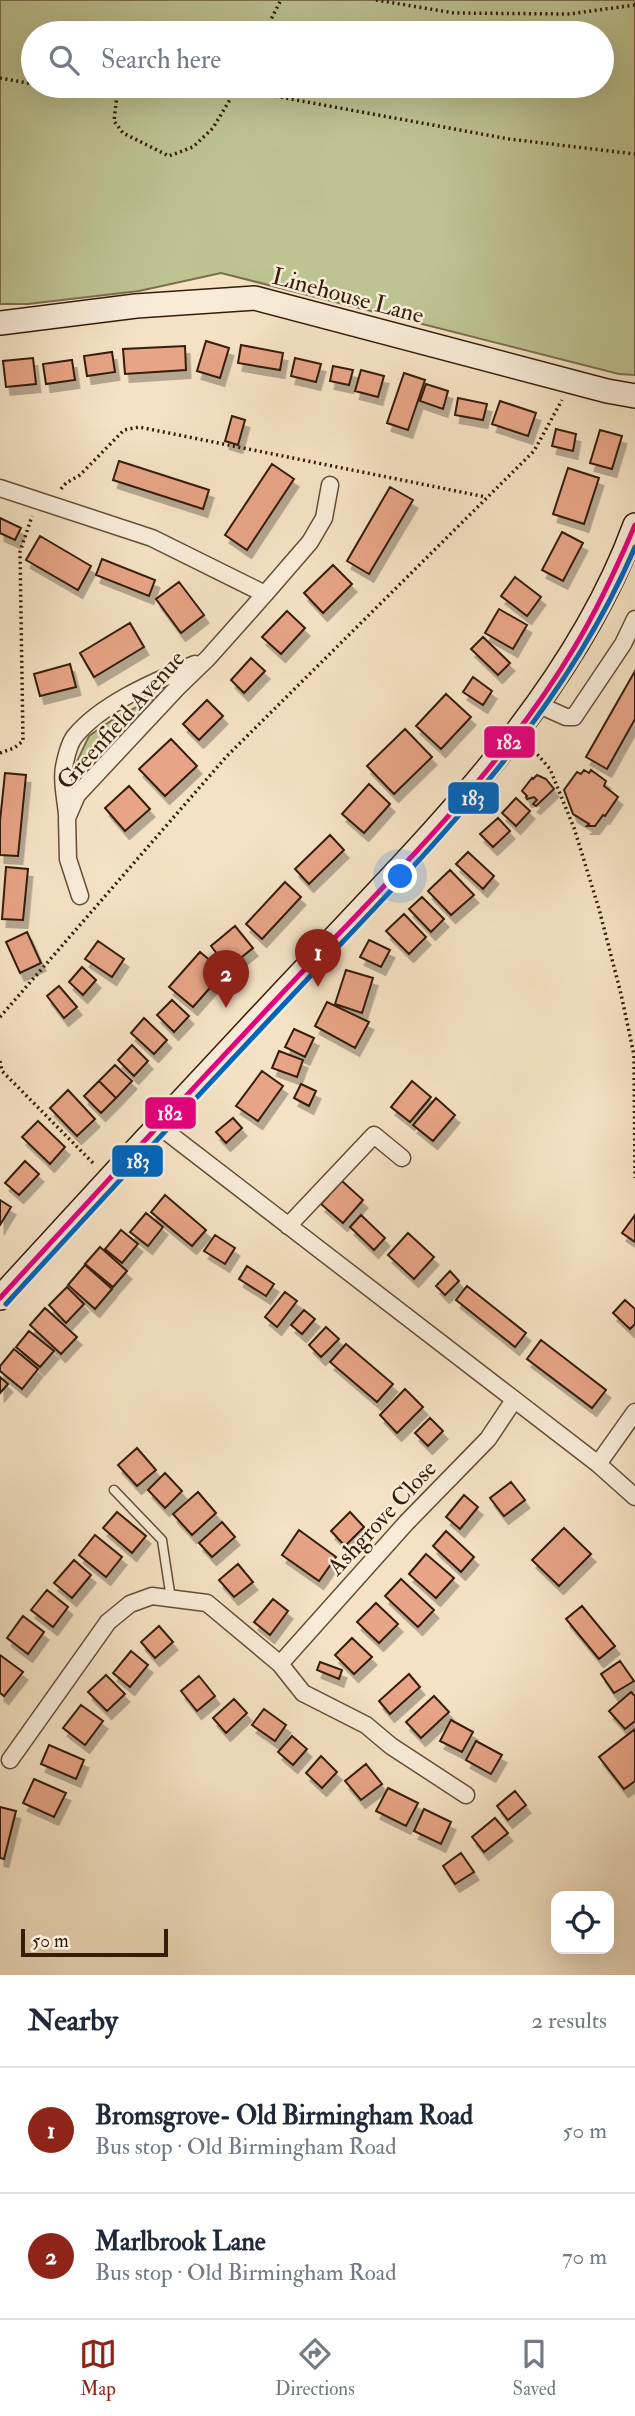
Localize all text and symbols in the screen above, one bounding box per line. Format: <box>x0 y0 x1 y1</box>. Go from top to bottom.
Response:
search box <box>21 21 614 98</box>
icon: search <box>45 41 83 79</box>
text: Search here <box>101 44 221 76</box>
street label: Linehouse Lane <box>269 261 427 331</box>
street label: Greenfield Avenue <box>50 644 192 796</box>
line badge: 182 <box>483 725 536 759</box>
text: 182 <box>496 731 522 755</box>
line badge: 183 <box>447 781 500 815</box>
text: 183 <box>462 787 485 811</box>
your location <box>383 859 417 893</box>
pin: 1 <box>295 929 341 987</box>
pin: 2 <box>203 950 249 1008</box>
line badge: 182 <box>144 1096 197 1130</box>
text: 182 <box>157 1102 183 1126</box>
line badge: 183 <box>111 1144 164 1178</box>
text: 183 <box>127 1150 150 1174</box>
street label: Ashgrove Close <box>320 1454 443 1583</box>
map controls <box>551 1891 614 1954</box>
button: locate <box>551 1891 614 1954</box>
scale bar <box>21 1926 168 1958</box>
text: 50 m <box>32 1929 69 1953</box>
text: Nearby <box>28 2002 118 2039</box>
text: 2 results <box>532 2006 607 2035</box>
text: Bromsgrove- Old Birmingham Road <box>95 2100 473 2132</box>
text: 1 <box>47 2116 55 2145</box>
text: 50 m <box>563 2116 607 2145</box>
text: Bus stop · Old Birmingham Road <box>95 2132 396 2161</box>
text: Marlbrook Lane <box>95 2226 266 2258</box>
text: 2 <box>45 2242 57 2271</box>
text: 70 m <box>562 2242 607 2271</box>
text: Bus stop · Old Birmingham Road <box>95 2258 396 2287</box>
tab: Map <box>79 2335 117 2401</box>
tab: Directions <box>275 2335 355 2401</box>
tab: Saved <box>513 2335 556 2401</box>

